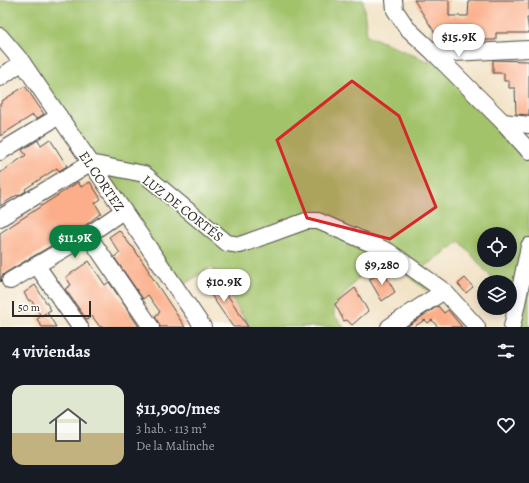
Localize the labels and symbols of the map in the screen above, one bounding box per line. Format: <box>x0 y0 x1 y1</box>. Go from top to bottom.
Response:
pin: $15.9K <box>426 24 492 58</box>
street label: EL CORTEZ <box>74 147 129 215</box>
street label: LUZ DE CORTÉS <box>138 171 227 246</box>
pin: $11.9K <box>42 225 108 259</box>
pin: $9,280 <box>349 252 415 286</box>
pin: $10.9K <box>191 269 257 303</box>
scale bar <box>12 299 91 318</box>

